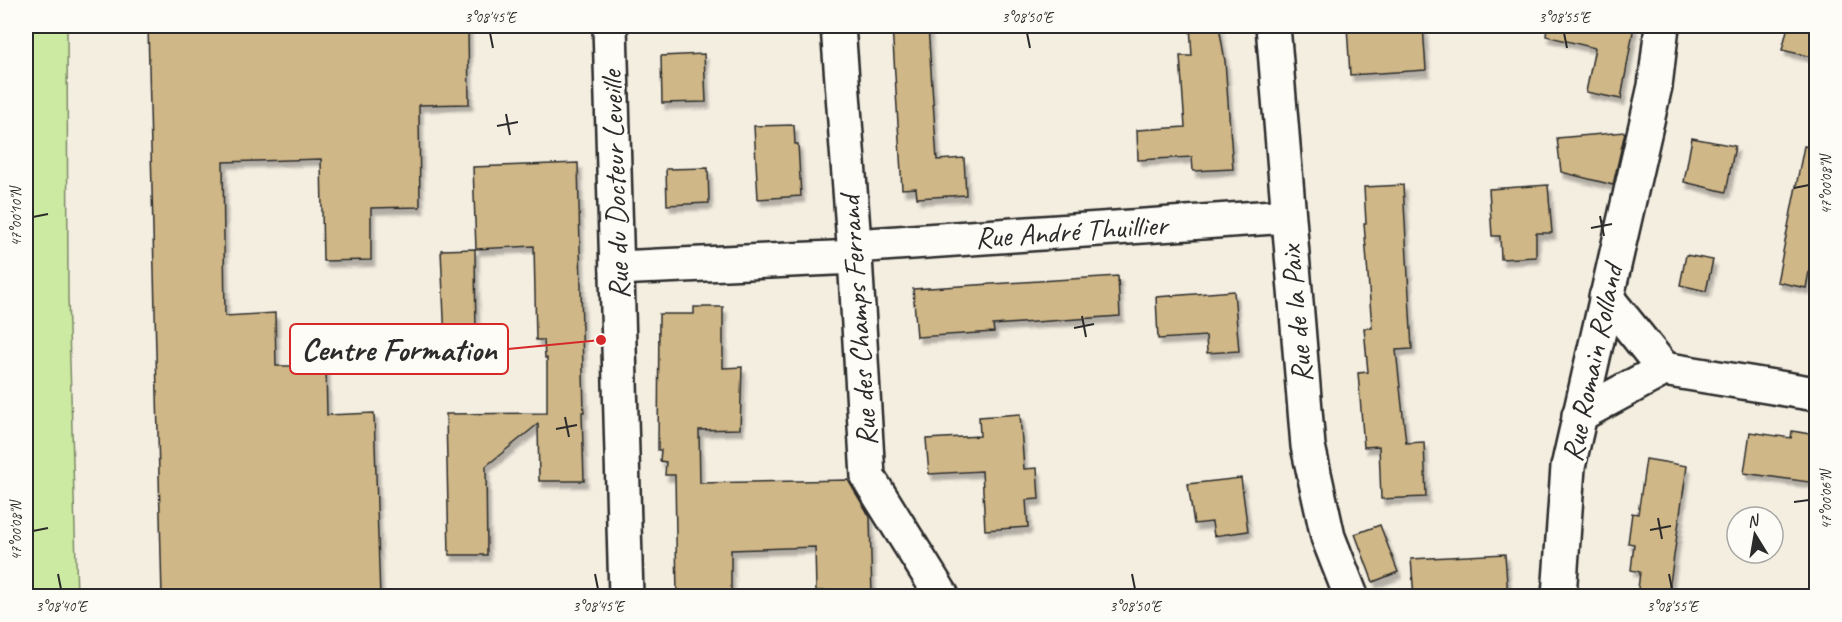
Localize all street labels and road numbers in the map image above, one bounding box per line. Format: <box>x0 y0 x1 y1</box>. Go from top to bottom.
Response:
street label: Rue du Docteur Leveille <box>592 68 638 300</box>
street label: Rue des Champs Ferrand <box>830 190 886 447</box>
street label: Rue André Thuillier <box>974 205 1172 257</box>
street label: Rue de la Paix <box>1271 241 1321 384</box>
street label: Rue Romain Rolland <box>1553 257 1632 465</box>

